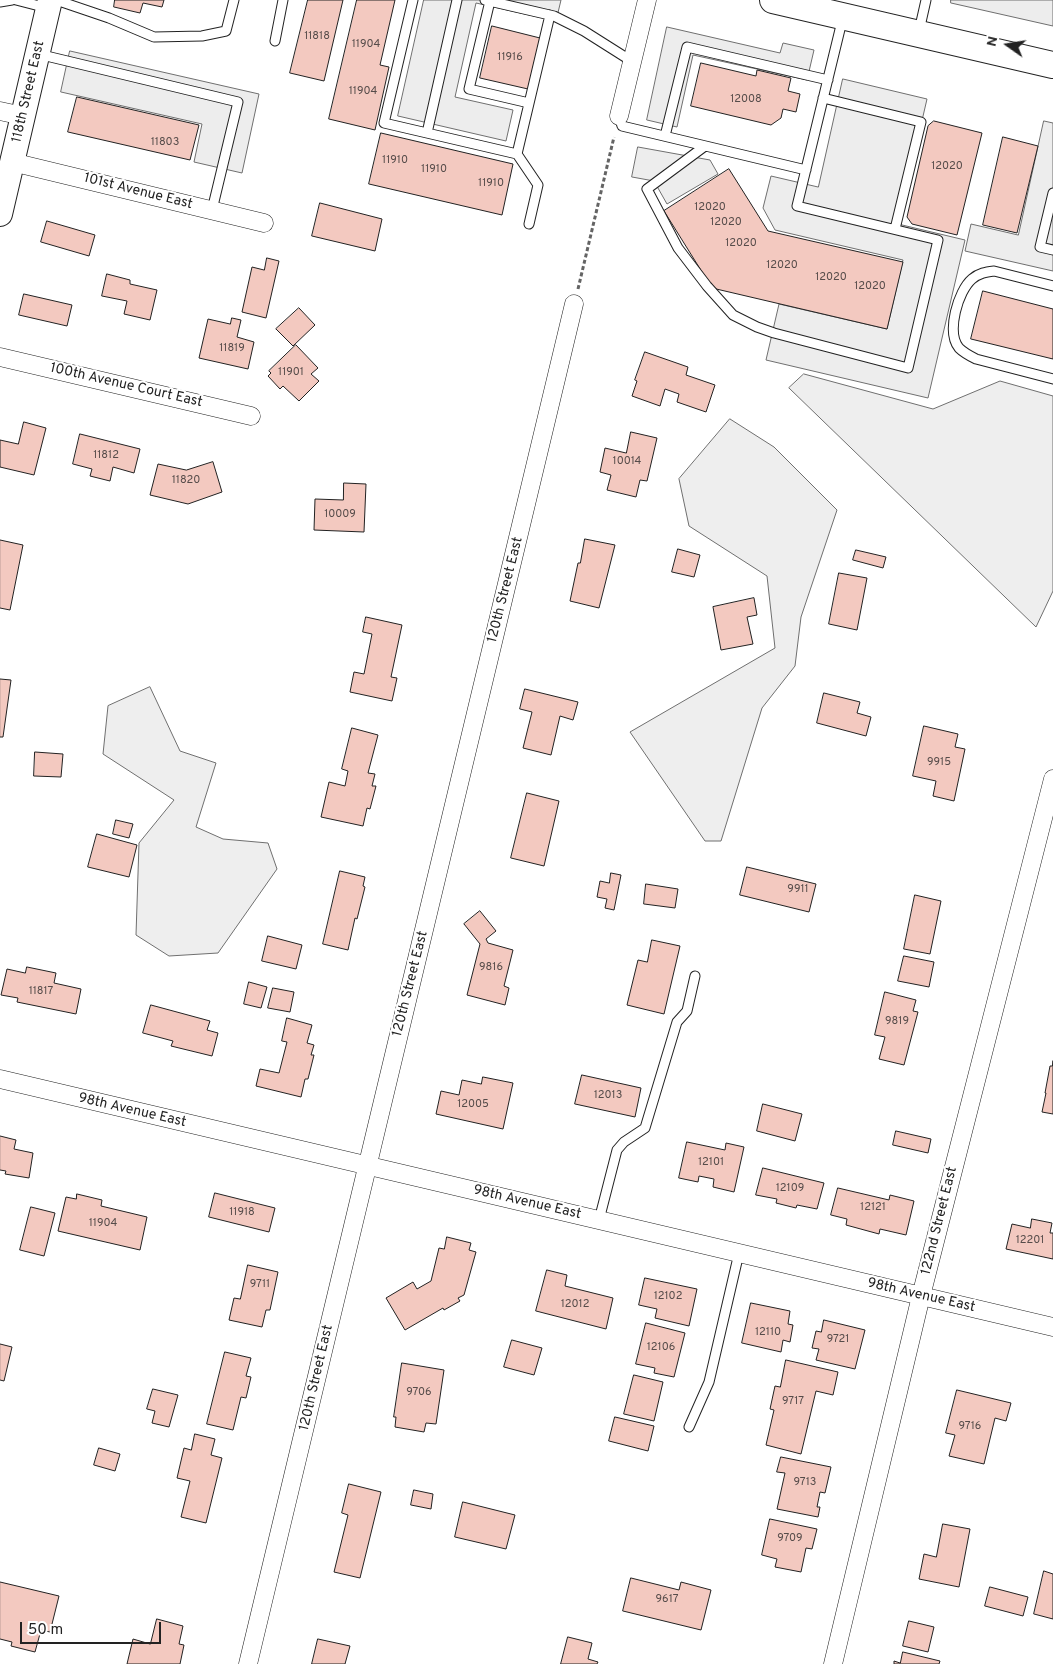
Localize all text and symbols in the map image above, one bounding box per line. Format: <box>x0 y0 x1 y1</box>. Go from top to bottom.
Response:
north arrow <box>983 20 1033 70</box>
house number: 11818 <box>304 30 330 44</box>
text: N <box>983 35 1002 48</box>
house number: 11904 <box>352 38 380 52</box>
street label: 118th Street East <box>9 39 49 145</box>
house number: 11916 <box>497 51 523 65</box>
house number: 11904 <box>349 85 377 99</box>
house number: 12008 <box>730 93 762 107</box>
house number: 11803 <box>151 136 179 150</box>
house number: 11910 <box>382 154 408 168</box>
house number: 12020 <box>931 160 963 174</box>
house number: 11910 <box>421 163 447 177</box>
street label: 101st Avenue East <box>82 170 194 214</box>
house number: 11910 <box>478 177 504 191</box>
house number: 12020 <box>694 201 726 215</box>
house number: 12020 <box>710 216 742 230</box>
house number: 12020 <box>725 237 757 251</box>
house number: 12020 <box>766 259 798 273</box>
house number: 12020 <box>815 271 847 285</box>
house number: 12020 <box>854 280 886 294</box>
house number: 11819 <box>219 342 245 356</box>
street label: 100th Avenue Court East <box>48 360 204 412</box>
house number: 11901 <box>278 366 304 380</box>
house number: 11812 <box>93 449 119 463</box>
house number: 10014 <box>613 455 641 469</box>
house number: 11820 <box>172 474 200 488</box>
house number: 10009 <box>324 508 356 522</box>
street label: 120th Street East <box>485 535 527 645</box>
house number: 9915 <box>927 756 951 770</box>
house number: 9911 <box>787 883 809 897</box>
street label: 120th Street East <box>390 929 432 1039</box>
house number: 9816 <box>479 961 503 975</box>
house number: 11817 <box>29 985 53 999</box>
house number: 9819 <box>885 1015 909 1029</box>
house number: 12013 <box>594 1089 622 1103</box>
street label: 98th Avenue East <box>76 1090 188 1132</box>
house number: 12005 <box>457 1098 489 1112</box>
house number: 12101 <box>698 1156 724 1170</box>
street label: 122nd Street East <box>918 1165 962 1277</box>
street label: 98th Avenue East <box>471 1182 583 1224</box>
house number: 12109 <box>776 1182 804 1196</box>
house number: 12121 <box>860 1201 886 1215</box>
house number: 11918 <box>229 1206 255 1220</box>
house number: 11904 <box>89 1217 117 1231</box>
house number: 12201 <box>1016 1234 1044 1248</box>
street label: 98th Avenue East <box>865 1275 977 1317</box>
house number: 9711 <box>250 1278 270 1292</box>
house number: 12102 <box>654 1290 682 1304</box>
house number: 12012 <box>561 1298 589 1312</box>
street label: 120th Street East <box>297 1323 337 1433</box>
house number: 12110 <box>755 1326 781 1340</box>
house number: 9721 <box>827 1333 849 1347</box>
house number: 12106 <box>647 1341 675 1355</box>
house number: 9706 <box>406 1386 432 1400</box>
house number: 9717 <box>782 1395 804 1409</box>
house number: 9716 <box>959 1420 981 1434</box>
house number: 9713 <box>794 1476 816 1490</box>
house number: 9709 <box>777 1532 803 1546</box>
house number: 9617 <box>656 1593 678 1607</box>
scale bar <box>22 1612 164 1644</box>
text: 50 m <box>28 1621 63 1640</box>

